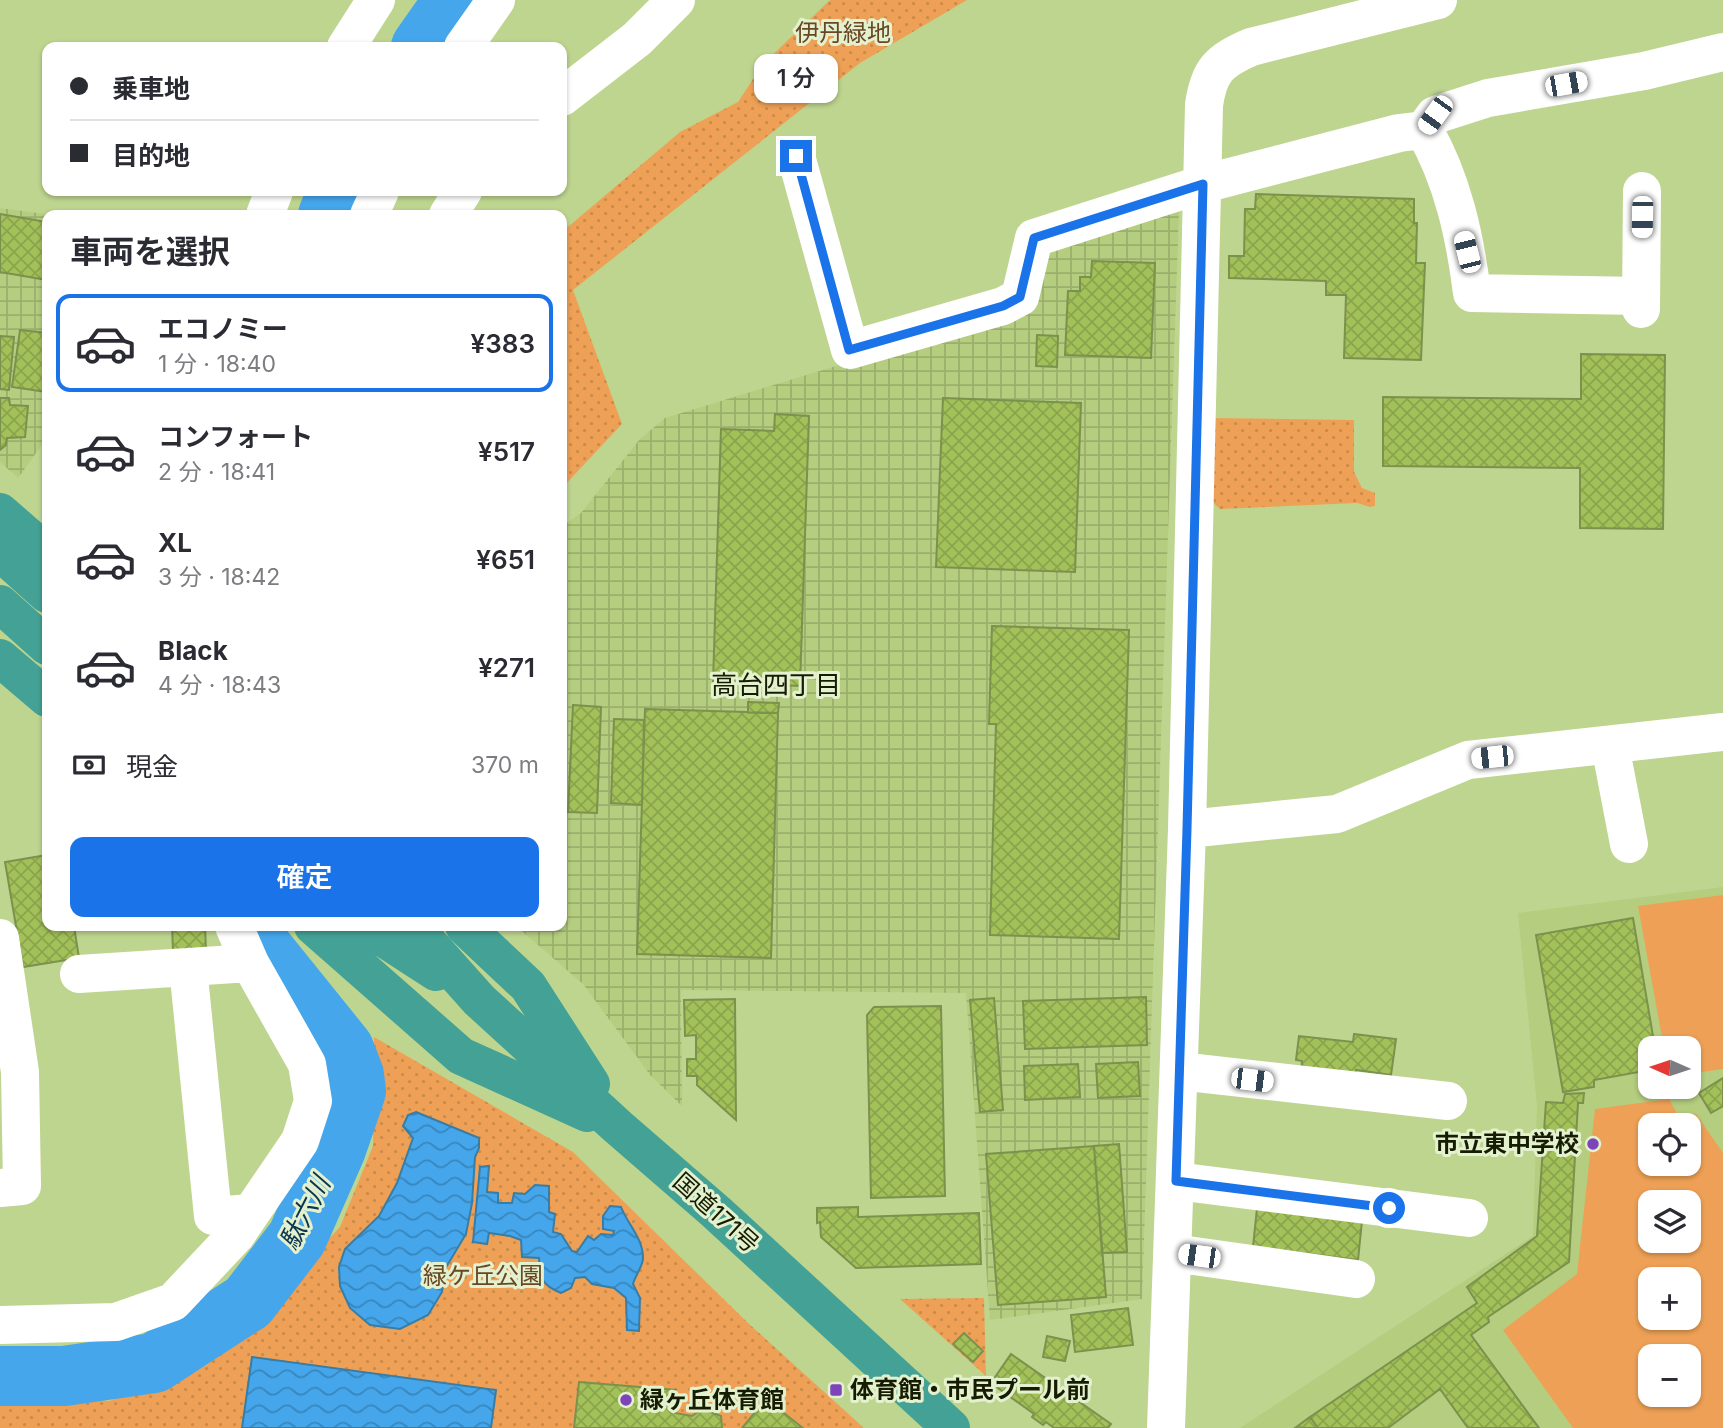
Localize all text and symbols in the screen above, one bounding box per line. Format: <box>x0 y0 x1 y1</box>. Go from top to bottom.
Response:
park label: 伊丹緑地 <box>795 18 891 47</box>
callout: 1 分 <box>754 54 838 104</box>
text: 1 分 <box>777 64 815 92</box>
car <box>1544 70 1589 98</box>
text: 乗車地 <box>112 73 190 104</box>
car <box>1415 92 1456 138</box>
text: 目的地 <box>112 140 190 171</box>
route end <box>780 140 812 172</box>
car <box>1632 196 1653 238</box>
car <box>1452 229 1483 275</box>
text: 車両を選択 <box>70 232 230 271</box>
icon: car <box>74 312 137 375</box>
text: エコノミー <box>158 313 288 344</box>
text: ¥383 <box>471 328 535 359</box>
text: 1 分 · 18:40 <box>158 350 276 378</box>
icon: car <box>74 420 137 483</box>
text: コンフォート <box>158 421 313 452</box>
text: ¥517 <box>478 436 535 467</box>
text: 2 分 · 18:41 <box>158 458 275 486</box>
text: XL <box>158 527 192 558</box>
icon: car <box>74 528 137 591</box>
text: ¥651 <box>476 544 535 575</box>
text: 3 分 · 18:42 <box>158 563 280 591</box>
text: Black <box>158 635 228 666</box>
icon: car <box>74 636 137 699</box>
text: ¥271 <box>478 652 535 683</box>
district label: 高台四丁目 <box>711 669 841 700</box>
text: 4 分 · 18:43 <box>158 671 281 699</box>
car <box>1471 744 1514 770</box>
icon: cash <box>70 746 108 784</box>
text: 現金 <box>126 751 178 782</box>
text: 370 m <box>471 751 539 779</box>
button: 確定 <box>70 837 539 917</box>
north arrow <box>1638 1036 1701 1099</box>
map controls <box>1638 1036 1701 1407</box>
car <box>1230 1067 1275 1093</box>
button: locate <box>1638 1113 1701 1176</box>
place label: 市立東中学校 <box>1435 1129 1579 1158</box>
marker: 市立東中学校 <box>1585 1136 1601 1152</box>
street label: 国道171号 <box>668 1167 765 1259</box>
water label: 駄六川 <box>273 1168 337 1255</box>
button: layers <box>1638 1190 1701 1253</box>
route start <box>1373 1192 1405 1224</box>
car <box>1177 1243 1222 1269</box>
park label: 緑ケ丘公園 <box>423 1261 543 1290</box>
button: + <box>1638 1267 1701 1330</box>
button: − <box>1638 1344 1701 1407</box>
place label: 体育館・市民プール前 <box>850 1375 1090 1404</box>
marker: 体育館・市民プール前 <box>828 1382 844 1398</box>
place label: 緑ヶ丘体育館 <box>640 1385 784 1414</box>
marker: 緑ヶ丘体育館 <box>618 1392 634 1408</box>

